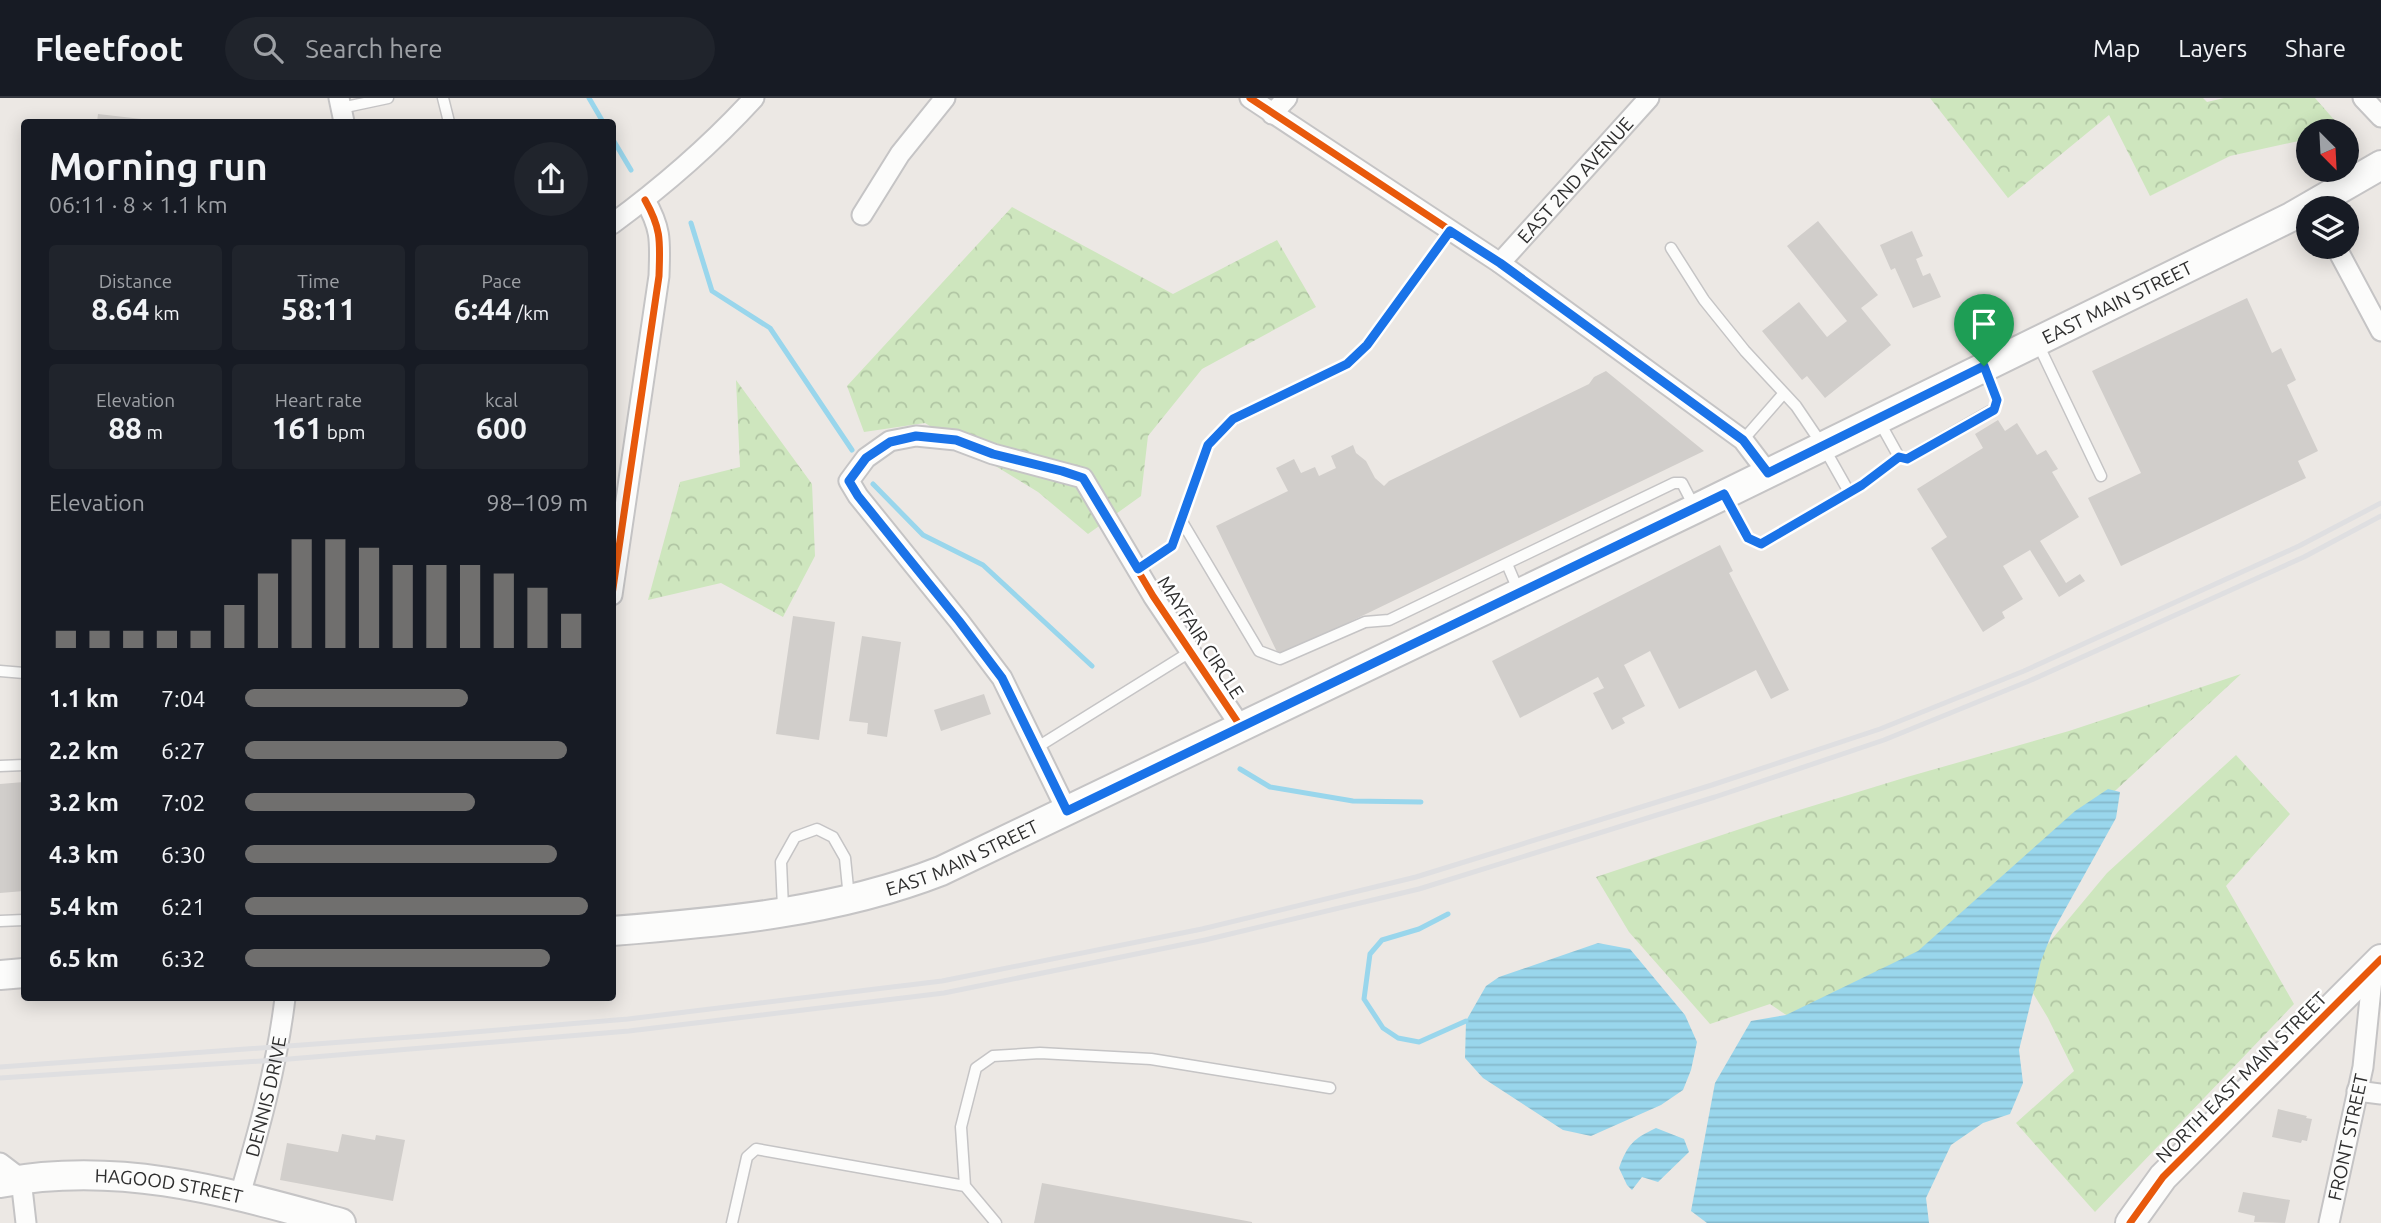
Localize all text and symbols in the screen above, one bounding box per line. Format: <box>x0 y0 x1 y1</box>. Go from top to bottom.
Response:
search box <box>225 17 715 80</box>
icon: search <box>249 29 287 67</box>
text: Fleetfoot <box>35 30 183 67</box>
text: Search here <box>305 34 443 63</box>
text: Map <box>2093 35 2140 62</box>
text: Layers <box>2178 35 2247 62</box>
text: Share <box>2285 35 2346 62</box>
street label: EAST 2ND AVENUE <box>1513 112 1637 247</box>
north arrow <box>2296 119 2359 182</box>
map controls <box>2296 119 2359 259</box>
button: share <box>514 142 588 216</box>
text: Morning run <box>49 145 268 187</box>
text: 06:11 · 8 × 1.1 km <box>49 192 228 217</box>
button: layers <box>2296 196 2359 259</box>
street label: EAST MAIN STREET <box>2038 256 2196 348</box>
text: Distance <box>99 270 172 292</box>
text: Time <box>297 270 340 292</box>
text: Pace <box>481 270 522 292</box>
text: 8.64 <box>91 292 149 326</box>
text: 58:11 <box>281 292 356 326</box>
text: 6:44 <box>454 292 512 326</box>
pin <box>1954 294 2014 366</box>
text: km <box>149 302 180 324</box>
text: /km <box>512 302 549 324</box>
icon: arrive <box>1965 305 2003 343</box>
text: Elevation <box>96 389 175 411</box>
text: Heart rate <box>275 389 362 411</box>
text: kcal <box>485 389 518 411</box>
text: 88 <box>108 411 142 445</box>
text: 161 <box>272 411 322 445</box>
text: 600 <box>476 411 527 445</box>
text: m <box>142 421 163 443</box>
text: bpm <box>322 421 365 443</box>
text: Elevation <box>49 490 145 515</box>
text: 98–109 m <box>487 490 588 515</box>
street label: MAYFAIR CIRCLE <box>1153 572 1249 702</box>
text: 1.1 km <box>49 686 119 711</box>
text: 7:04 <box>161 686 206 711</box>
text: 2.2 km <box>49 738 119 763</box>
text: 6:27 <box>161 738 206 763</box>
text: 3.2 km <box>49 790 119 815</box>
text: 7:02 <box>161 790 206 815</box>
street label: EAST MAIN STREET <box>883 815 1042 900</box>
text: 4.3 km <box>49 842 119 867</box>
text: 6:30 <box>161 842 206 867</box>
text: 5.4 km <box>49 894 119 919</box>
text: 6:21 <box>161 894 206 919</box>
text: 6.5 km <box>49 946 119 971</box>
text: 6:32 <box>161 946 206 971</box>
street label: NORTH EAST MAIN STREET <box>2151 987 2331 1167</box>
street label: DENNIS DRIVE <box>241 1034 290 1159</box>
street label: FRONT STREET <box>2323 1071 2372 1203</box>
street label: HAGOOD STREET <box>94 1164 245 1208</box>

